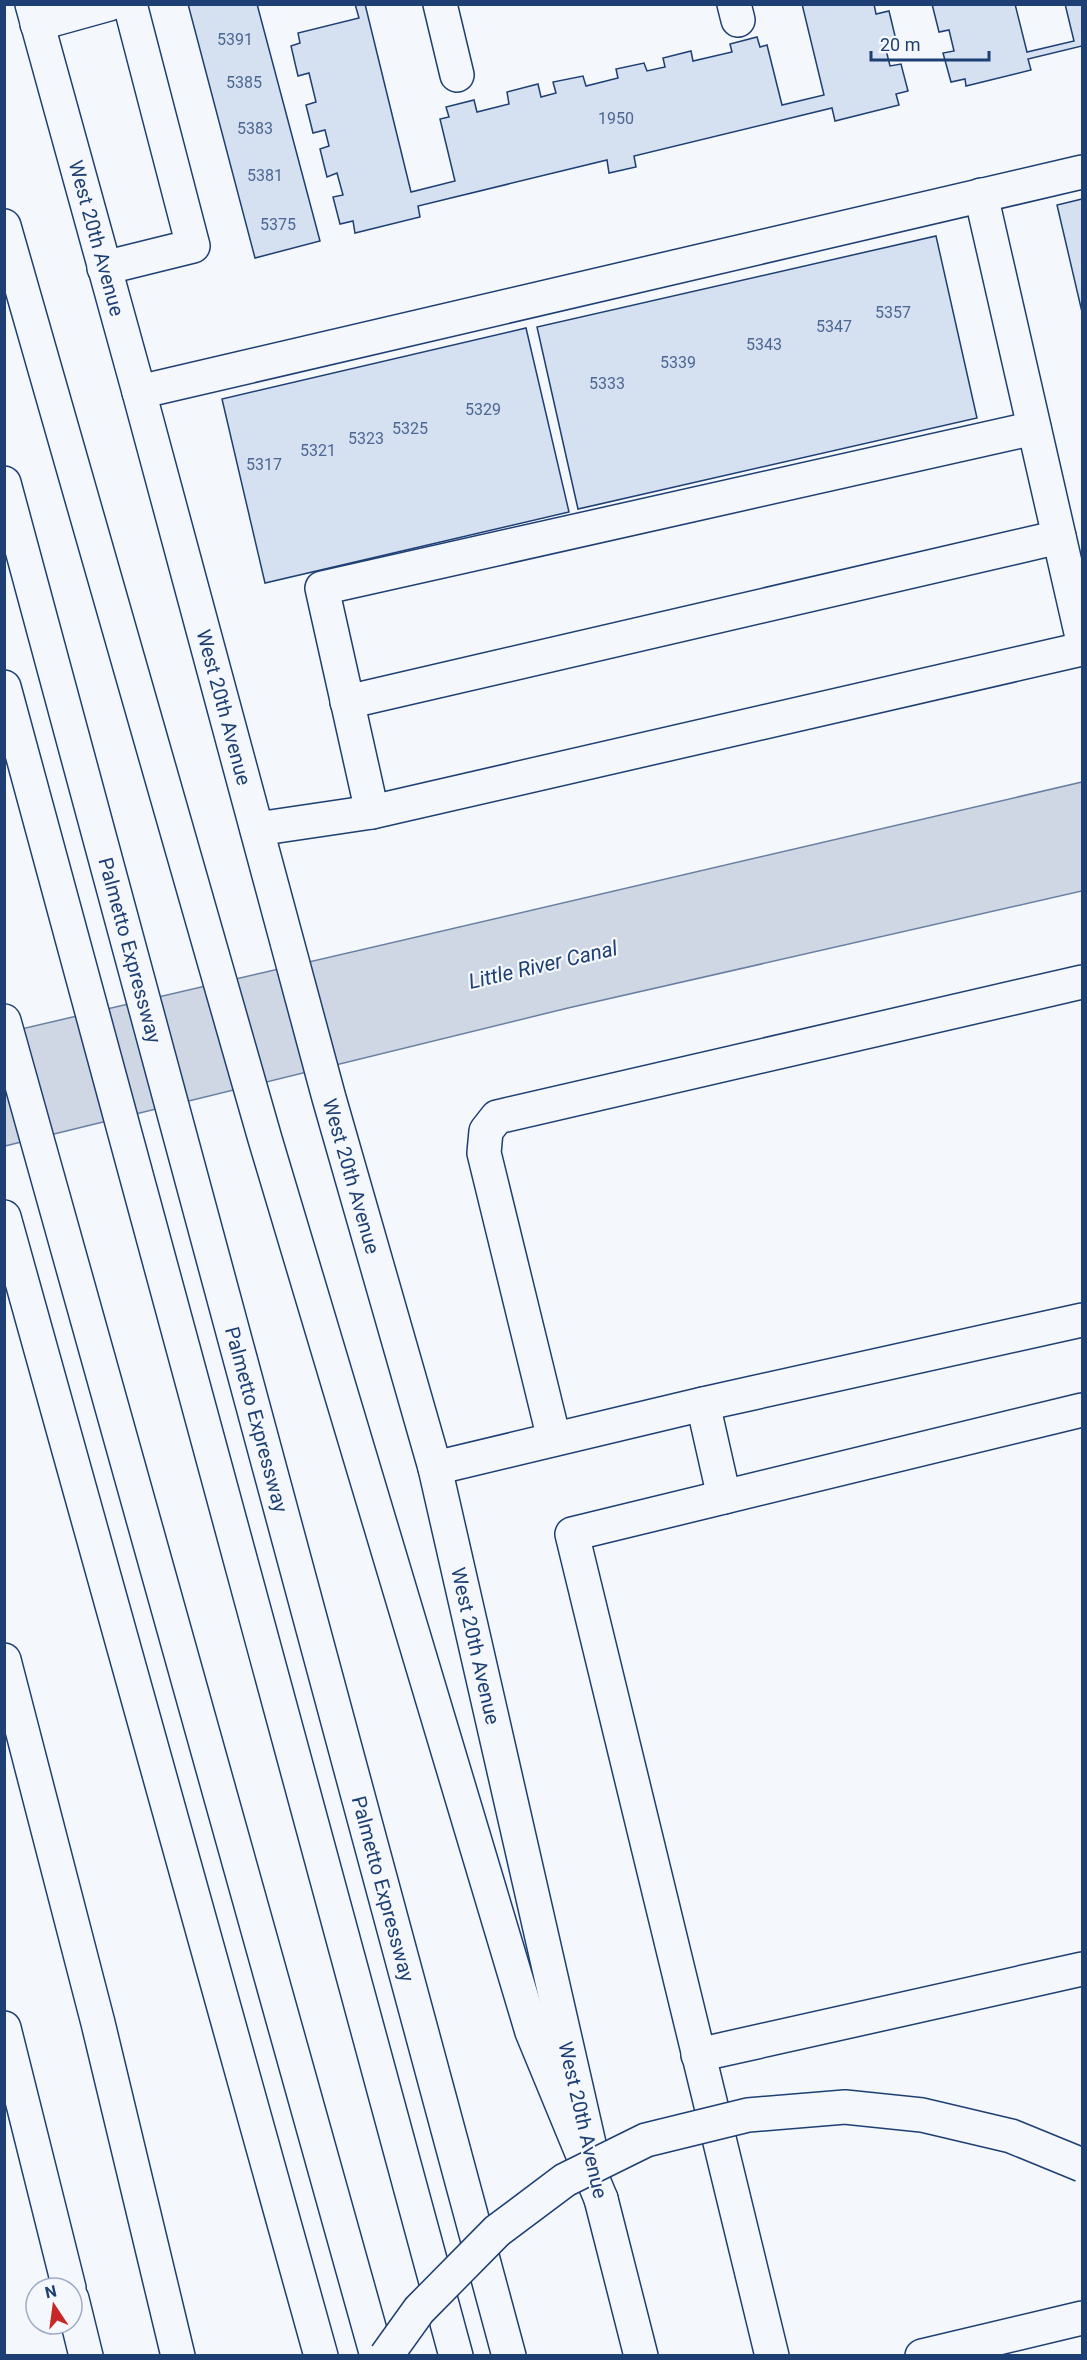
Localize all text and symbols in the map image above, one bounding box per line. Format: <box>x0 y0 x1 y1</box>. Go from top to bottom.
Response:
scale bar <box>871 24 990 62</box>
house number: 5391 <box>217 30 253 49</box>
text: 20 m <box>880 34 920 55</box>
house number: 5385 <box>226 73 262 92</box>
house number: 1950 <box>598 109 634 128</box>
house number: 5383 <box>237 119 273 138</box>
street label: West 20th Avenue <box>64 158 129 319</box>
house number: 5381 <box>247 166 283 185</box>
house number: 5375 <box>260 215 296 234</box>
house number: 5357 <box>875 303 911 322</box>
house number: 5347 <box>816 317 852 336</box>
house number: 5343 <box>746 335 782 354</box>
house number: 5339 <box>660 353 696 372</box>
house number: 5333 <box>589 374 625 393</box>
house number: 5329 <box>465 400 501 419</box>
house number: 5325 <box>392 419 428 438</box>
house number: 5323 <box>348 429 384 448</box>
house number: 5321 <box>300 441 336 460</box>
house number: 5317 <box>246 455 282 474</box>
street label: West 20th Avenue <box>191 627 256 788</box>
street label: Palmetto Expressway <box>94 855 167 1046</box>
water label: Little River Canal <box>466 936 621 994</box>
street label: West 20th Avenue <box>318 1096 385 1257</box>
street label: Palmetto Expressway <box>220 1324 293 1516</box>
street label: West 20th Avenue <box>446 1565 505 1727</box>
street label: Palmetto Expressway <box>347 1793 420 1985</box>
street label: West 20th Avenue <box>553 2039 613 2201</box>
north arrow <box>24 2276 84 2336</box>
text: N <box>43 2281 58 2302</box>

